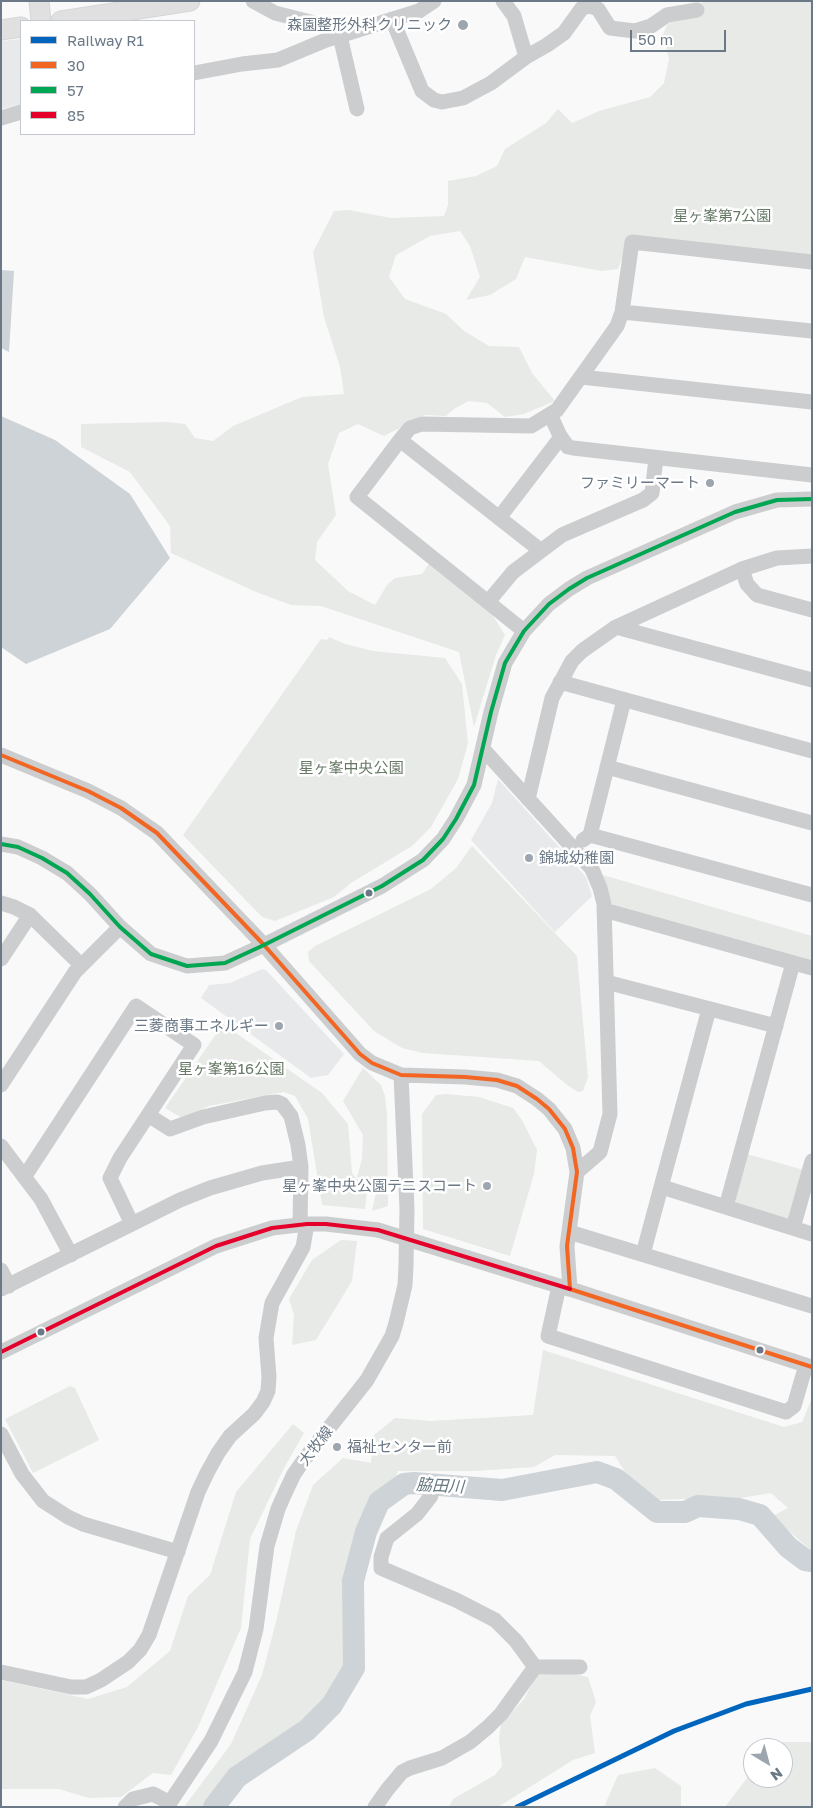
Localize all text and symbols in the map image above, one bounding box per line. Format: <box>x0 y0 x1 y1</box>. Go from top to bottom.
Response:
place label: 森園整形外科クリニック <box>287 16 452 34</box>
marker: 森園整形外科クリニック <box>456 18 470 32</box>
legend <box>20 20 195 135</box>
scale bar <box>633 20 729 52</box>
text: 50 m <box>638 30 673 48</box>
text: Railway R1 <box>67 31 144 49</box>
text: 30 <box>67 56 85 74</box>
text: 57 <box>67 81 84 99</box>
text: 85 <box>67 106 85 124</box>
park label: 星ヶ峯第7公園 <box>673 207 771 225</box>
place label: ファミリーマート <box>580 474 700 492</box>
marker: ファミリーマート <box>704 477 716 489</box>
park label: 星ヶ峯中央公園 <box>299 759 403 777</box>
place label: 錦城幼稚園 <box>539 849 614 867</box>
marker: 錦城幼稚園 <box>523 852 535 864</box>
unlabelled marker <box>364 888 374 898</box>
place label: 三菱商事エネルギー <box>134 1017 269 1035</box>
marker: 三菱商事エネルギー <box>273 1020 285 1032</box>
park label: 星ヶ峯第16公園 <box>178 1060 284 1078</box>
place label: 星ヶ峯中央公園テニスコート <box>282 1177 477 1195</box>
marker: 星ヶ峯中央公園テニスコート <box>481 1180 493 1192</box>
unlabelled marker <box>36 1327 46 1337</box>
unlabelled marker <box>755 1345 765 1355</box>
street label: 大牧線 <box>295 1423 337 1469</box>
place label: 福祉センター前 <box>347 1438 452 1456</box>
marker: 福祉センター前 <box>331 1441 343 1453</box>
water label: 脇田川 <box>416 1475 464 1497</box>
north arrow <box>743 1738 793 1788</box>
text: N <box>767 1765 786 1785</box>

